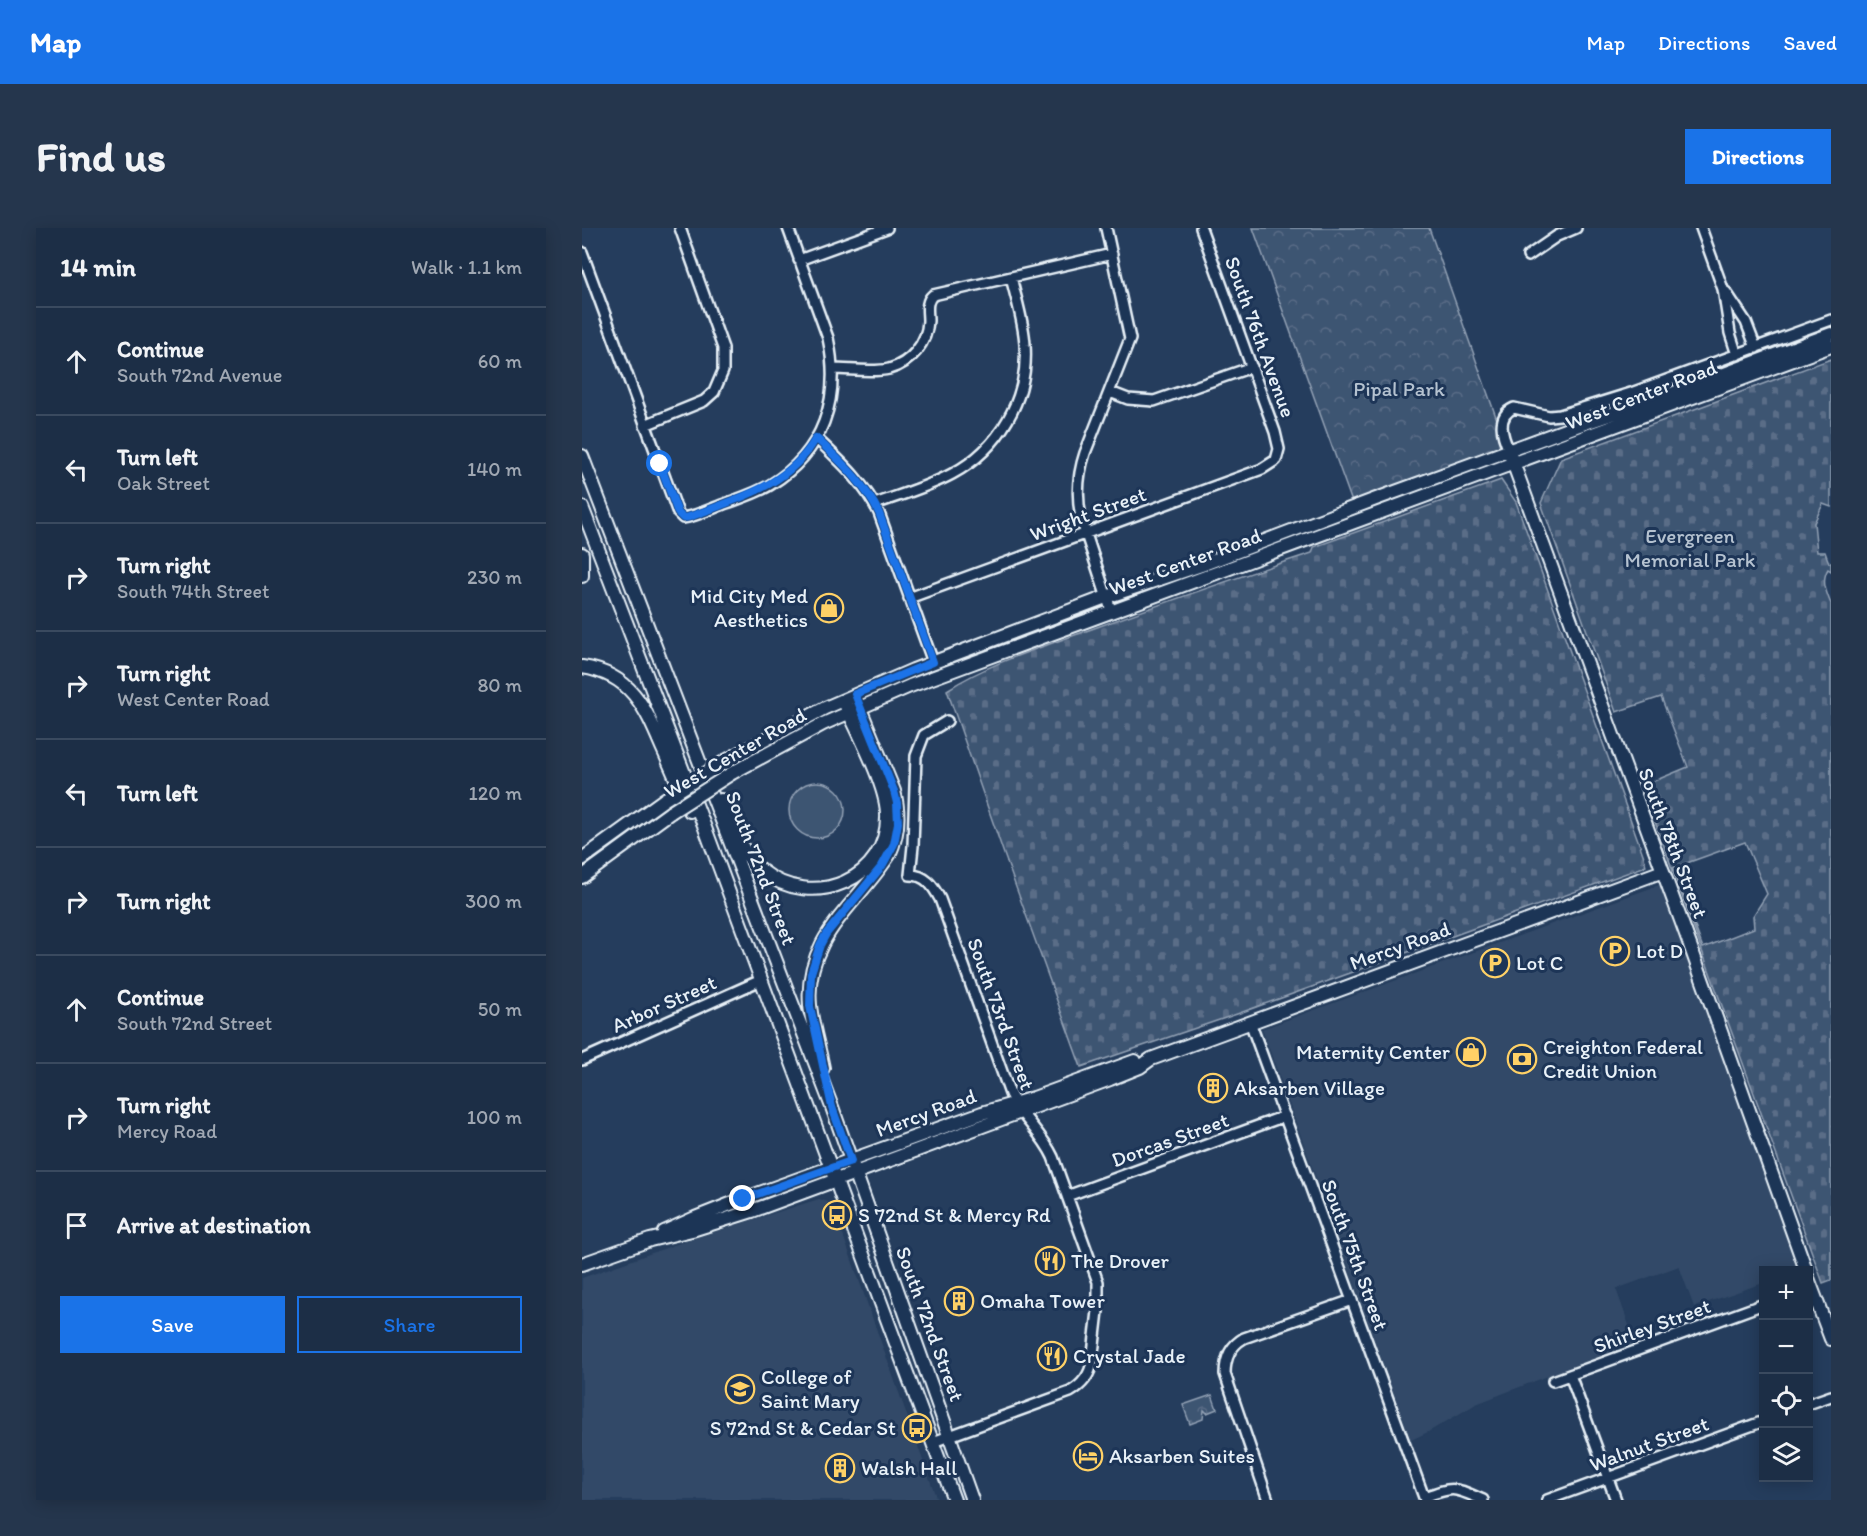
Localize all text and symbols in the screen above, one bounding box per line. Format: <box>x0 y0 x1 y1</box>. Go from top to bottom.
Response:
text: Map <box>30 25 81 59</box>
text: Map <box>1587 30 1625 55</box>
text: Directions <box>1658 30 1750 55</box>
text: Saved <box>1783 30 1837 55</box>
button: Directions <box>1685 129 1831 184</box>
text: Find us <box>36 131 166 182</box>
text: 14 min <box>60 251 136 283</box>
street label: South 76th Avenue <box>1220 253 1301 421</box>
text: Walk · 1.1 km <box>411 255 522 279</box>
text: Continue <box>117 336 204 363</box>
icon: ahead <box>60 345 93 378</box>
text: 60 m <box>478 349 522 373</box>
street label: West Center Road <box>1562 354 1721 435</box>
text: South 72nd Avenue <box>117 363 282 387</box>
park label: Pipal Park <box>1353 376 1445 401</box>
text: Turn left <box>117 444 198 471</box>
route start <box>646 450 672 476</box>
icon: left <box>60 453 93 486</box>
text: 140 m <box>467 457 522 481</box>
text: Oak Street <box>117 471 210 495</box>
street label: Wright Street <box>1026 481 1150 546</box>
street label: West Center Road <box>1105 522 1265 601</box>
park label: Evergreen Memorial Park <box>1624 523 1756 572</box>
text: Turn right <box>117 552 211 579</box>
icon: right <box>60 561 93 594</box>
text: 230 m <box>467 565 522 589</box>
text: South 74th Street <box>117 579 270 603</box>
place label: Mid City Med Aesthetics <box>690 583 808 632</box>
shop icon: Mid City Med Aesthetics <box>813 592 845 624</box>
text: Turn right <box>117 660 211 687</box>
icon: right <box>60 669 93 702</box>
text: 80 m <box>477 673 522 697</box>
text: West Center Road <box>117 687 270 711</box>
street label: West Center Road <box>659 701 811 803</box>
street label: South 78th Street <box>1633 764 1714 922</box>
icon: left <box>60 777 93 810</box>
text: Turn left <box>117 780 198 807</box>
text: 120 m <box>469 781 522 805</box>
street label: South 72nd Street <box>721 787 802 948</box>
icon: right <box>60 885 93 918</box>
text: Turn right <box>117 888 211 915</box>
text: 300 m <box>465 889 522 913</box>
street label: Mercy Road <box>1346 916 1454 975</box>
street label: South 73rd Street <box>962 934 1041 1093</box>
parking icon: Lot D <box>1599 935 1631 967</box>
place label: Lot D <box>1636 938 1683 963</box>
parking icon: Lot C <box>1479 947 1511 979</box>
place label: Lot C <box>1516 950 1563 975</box>
street label: Arbor Street <box>607 969 720 1038</box>
text: Continue <box>117 984 204 1011</box>
icon: ahead <box>60 993 93 1026</box>
text: 50 m <box>478 997 522 1021</box>
text: South 72nd Street <box>117 1011 272 1035</box>
place label: Creighton Federal Credit Union <box>1543 1034 1703 1083</box>
shop icon: Maternity Center <box>1455 1036 1487 1068</box>
place label: Maternity Center <box>1296 1039 1450 1064</box>
bank icon: Creighton Federal Credit Union <box>1506 1043 1538 1075</box>
building icon: Aksarben Village <box>1197 1072 1229 1104</box>
place label: Aksarben Village <box>1234 1075 1385 1100</box>
street label: Mercy Road <box>872 1083 980 1142</box>
text: Turn right <box>117 1092 211 1119</box>
icon: right <box>60 1101 93 1134</box>
text: 100 m <box>467 1105 522 1129</box>
street label: Dorcas Street <box>1108 1107 1232 1172</box>
text: Mercy Road <box>117 1119 217 1143</box>
street label: South 75th Street <box>1317 1176 1394 1334</box>
route end <box>729 1185 755 1211</box>
bus stop icon: S 72nd St & Mercy Rd <box>821 1199 853 1231</box>
place label: S 72nd St & Mercy Rd <box>858 1202 1051 1227</box>
icon: arrive <box>60 1209 93 1242</box>
text: Arrive at destination <box>117 1212 311 1239</box>
street label: South 72nd Street <box>891 1243 970 1405</box>
restaurant icon: The Drover <box>1034 1245 1066 1277</box>
place label: The Drover <box>1071 1248 1170 1273</box>
map controls <box>1759 1266 1813 1482</box>
button: + <box>1759 1266 1813 1320</box>
building icon: Omaha Tower <box>943 1285 975 1317</box>
place label: Omaha Tower <box>980 1288 1105 1313</box>
street label: Shirley Street <box>1590 1293 1714 1358</box>
button: Save <box>60 1296 285 1353</box>
button: Share <box>297 1296 522 1353</box>
button: − <box>1759 1320 1813 1374</box>
restaurant icon: Crystal Jade <box>1036 1340 1068 1372</box>
place label: Crystal Jade <box>1073 1343 1186 1368</box>
place label: College of Saint Mary <box>761 1364 860 1413</box>
school or university icon: College of Saint Mary <box>724 1373 756 1405</box>
button: locate <box>1759 1374 1813 1428</box>
street label: Walnut Street <box>1586 1410 1712 1477</box>
bus stop icon: S 72nd St & Cedar St <box>901 1412 933 1444</box>
place label: S 72nd St & Cedar St <box>710 1415 896 1440</box>
button: layers <box>1759 1428 1813 1482</box>
hotel icon: Aksarben Suites <box>1072 1440 1104 1472</box>
place label: Aksarben Suites <box>1109 1443 1255 1468</box>
building icon: Walsh Hall <box>824 1452 856 1484</box>
place label: Walsh Hall <box>861 1455 957 1480</box>

